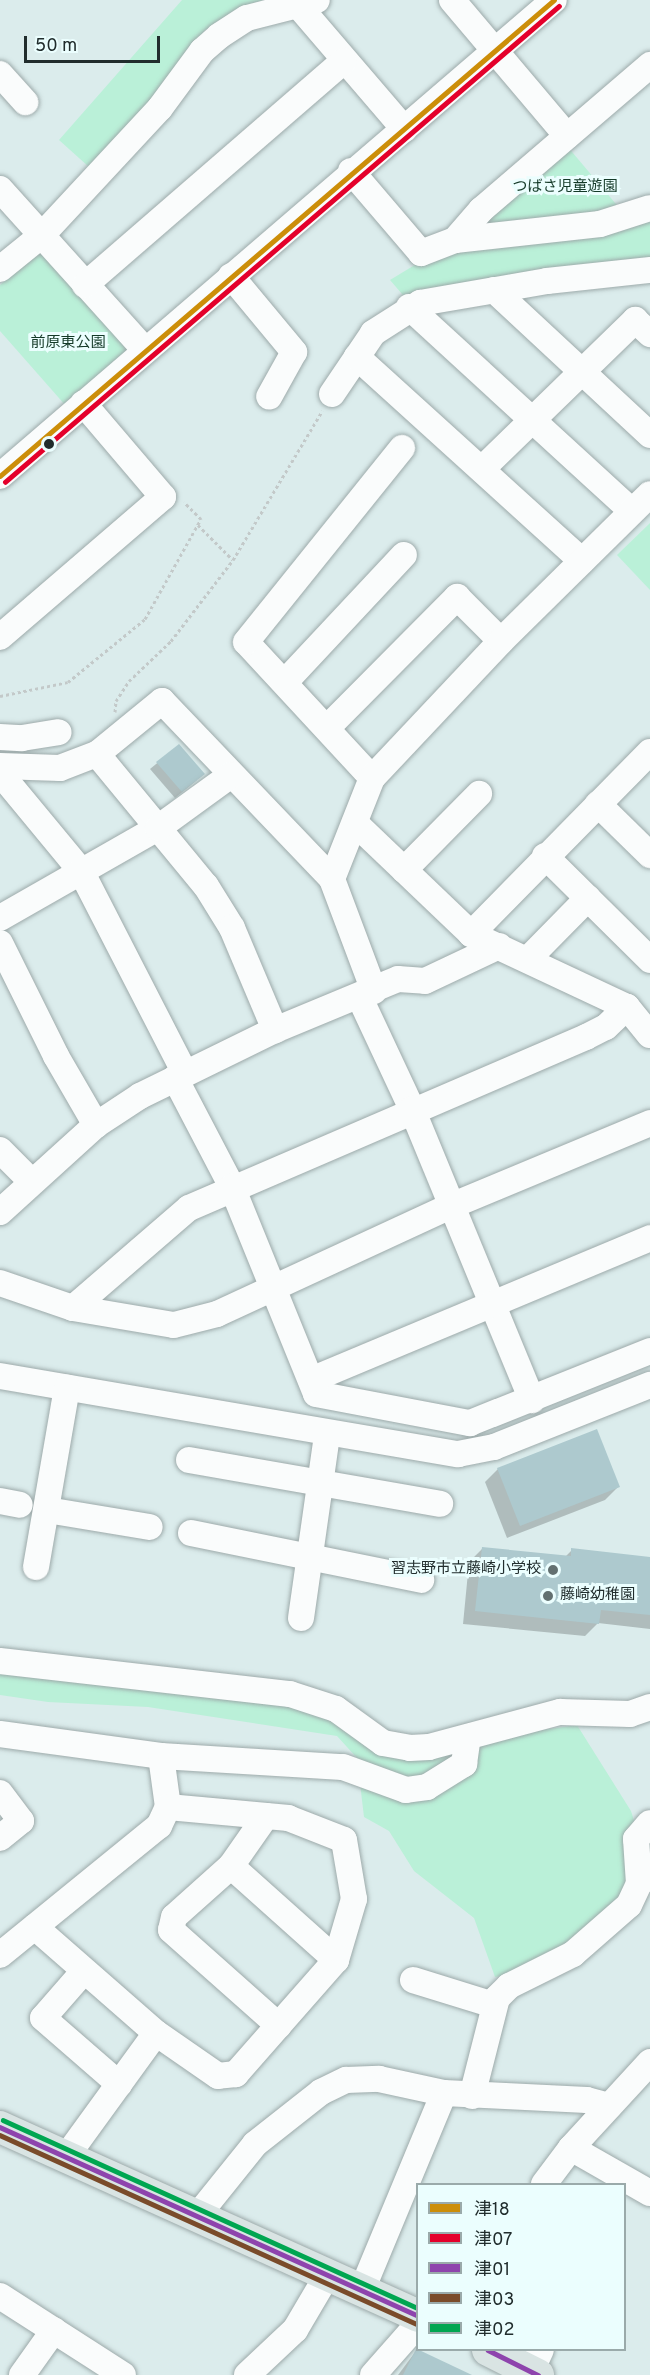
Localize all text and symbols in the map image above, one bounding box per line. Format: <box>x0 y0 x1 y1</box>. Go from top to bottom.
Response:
scale bar <box>27 24 164 62</box>
text: 50 m <box>35 35 77 58</box>
park label: つばさ児童遊園 <box>513 179 617 197</box>
park label: 前原東公園 <box>31 335 105 353</box>
unlabelled marker <box>43 438 55 450</box>
place label: 習志野市立藤崎小学校 <box>391 1561 541 1579</box>
marker: 習志野市立藤崎小学校 <box>546 1563 560 1577</box>
place label: 藤崎幼稚園 <box>560 1587 635 1605</box>
marker: 藤崎幼稚園 <box>541 1589 555 1603</box>
legend <box>416 2183 626 2351</box>
text: 津18 <box>474 2199 510 2222</box>
text: 津07 <box>474 2229 512 2252</box>
text: 津01 <box>474 2259 510 2282</box>
text: 津03 <box>474 2289 514 2312</box>
text: 津02 <box>474 2319 515 2342</box>

